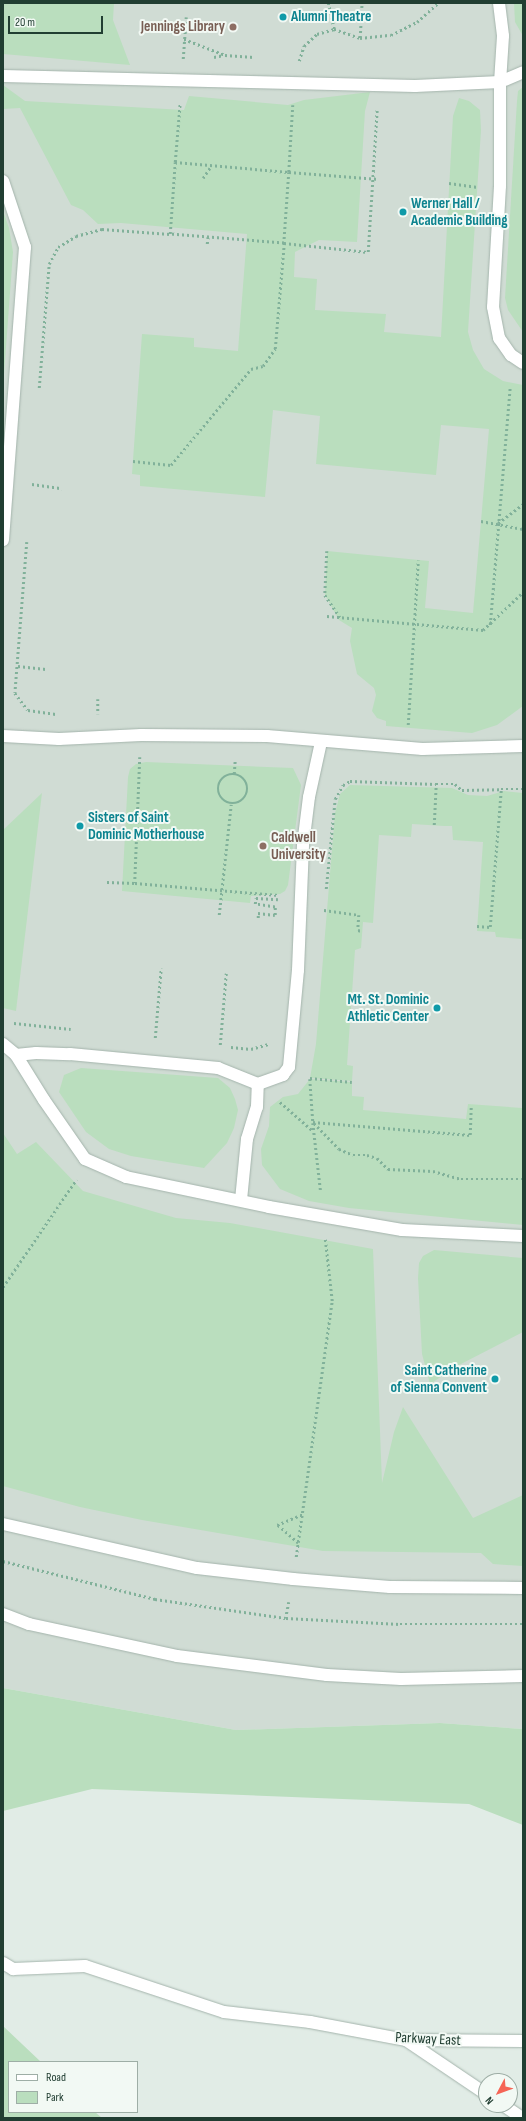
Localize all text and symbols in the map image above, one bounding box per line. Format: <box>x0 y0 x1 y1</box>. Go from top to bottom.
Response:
scale bar <box>10 8 105 34</box>
place label: Alumni Theatre <box>291 8 371 26</box>
marker: Alumni Theatre <box>278 12 288 22</box>
text: 20 m <box>15 15 35 30</box>
place label: Jennings Library <box>141 18 225 36</box>
marker: Jennings Library <box>228 22 238 32</box>
place label: Werner Hall / Academic Building <box>411 194 508 229</box>
marker: Werner Hall / Academic Building <box>398 207 408 217</box>
place label: Sisters of Saint Dominic Motherhouse <box>88 808 204 843</box>
marker: Sisters of Saint Dominic Motherhouse <box>75 821 85 831</box>
place label: Caldwell University <box>271 828 326 863</box>
marker: Caldwell University <box>258 841 268 851</box>
place label: Mt. St. Dominic Athletic Center <box>348 990 429 1025</box>
marker: Mt. St. Dominic Athletic Center <box>432 1003 442 1013</box>
place label: Saint Catherine of Sienna Convent <box>390 1361 487 1396</box>
marker: Saint Catherine of Sienna Convent <box>490 1374 500 1384</box>
street label: Parkway East <box>395 2028 461 2050</box>
legend <box>8 2061 138 2113</box>
text: Road <box>46 2070 66 2085</box>
north arrow <box>478 2073 518 2113</box>
text: Park <box>46 2090 64 2105</box>
text: N <box>482 2094 496 2107</box>

